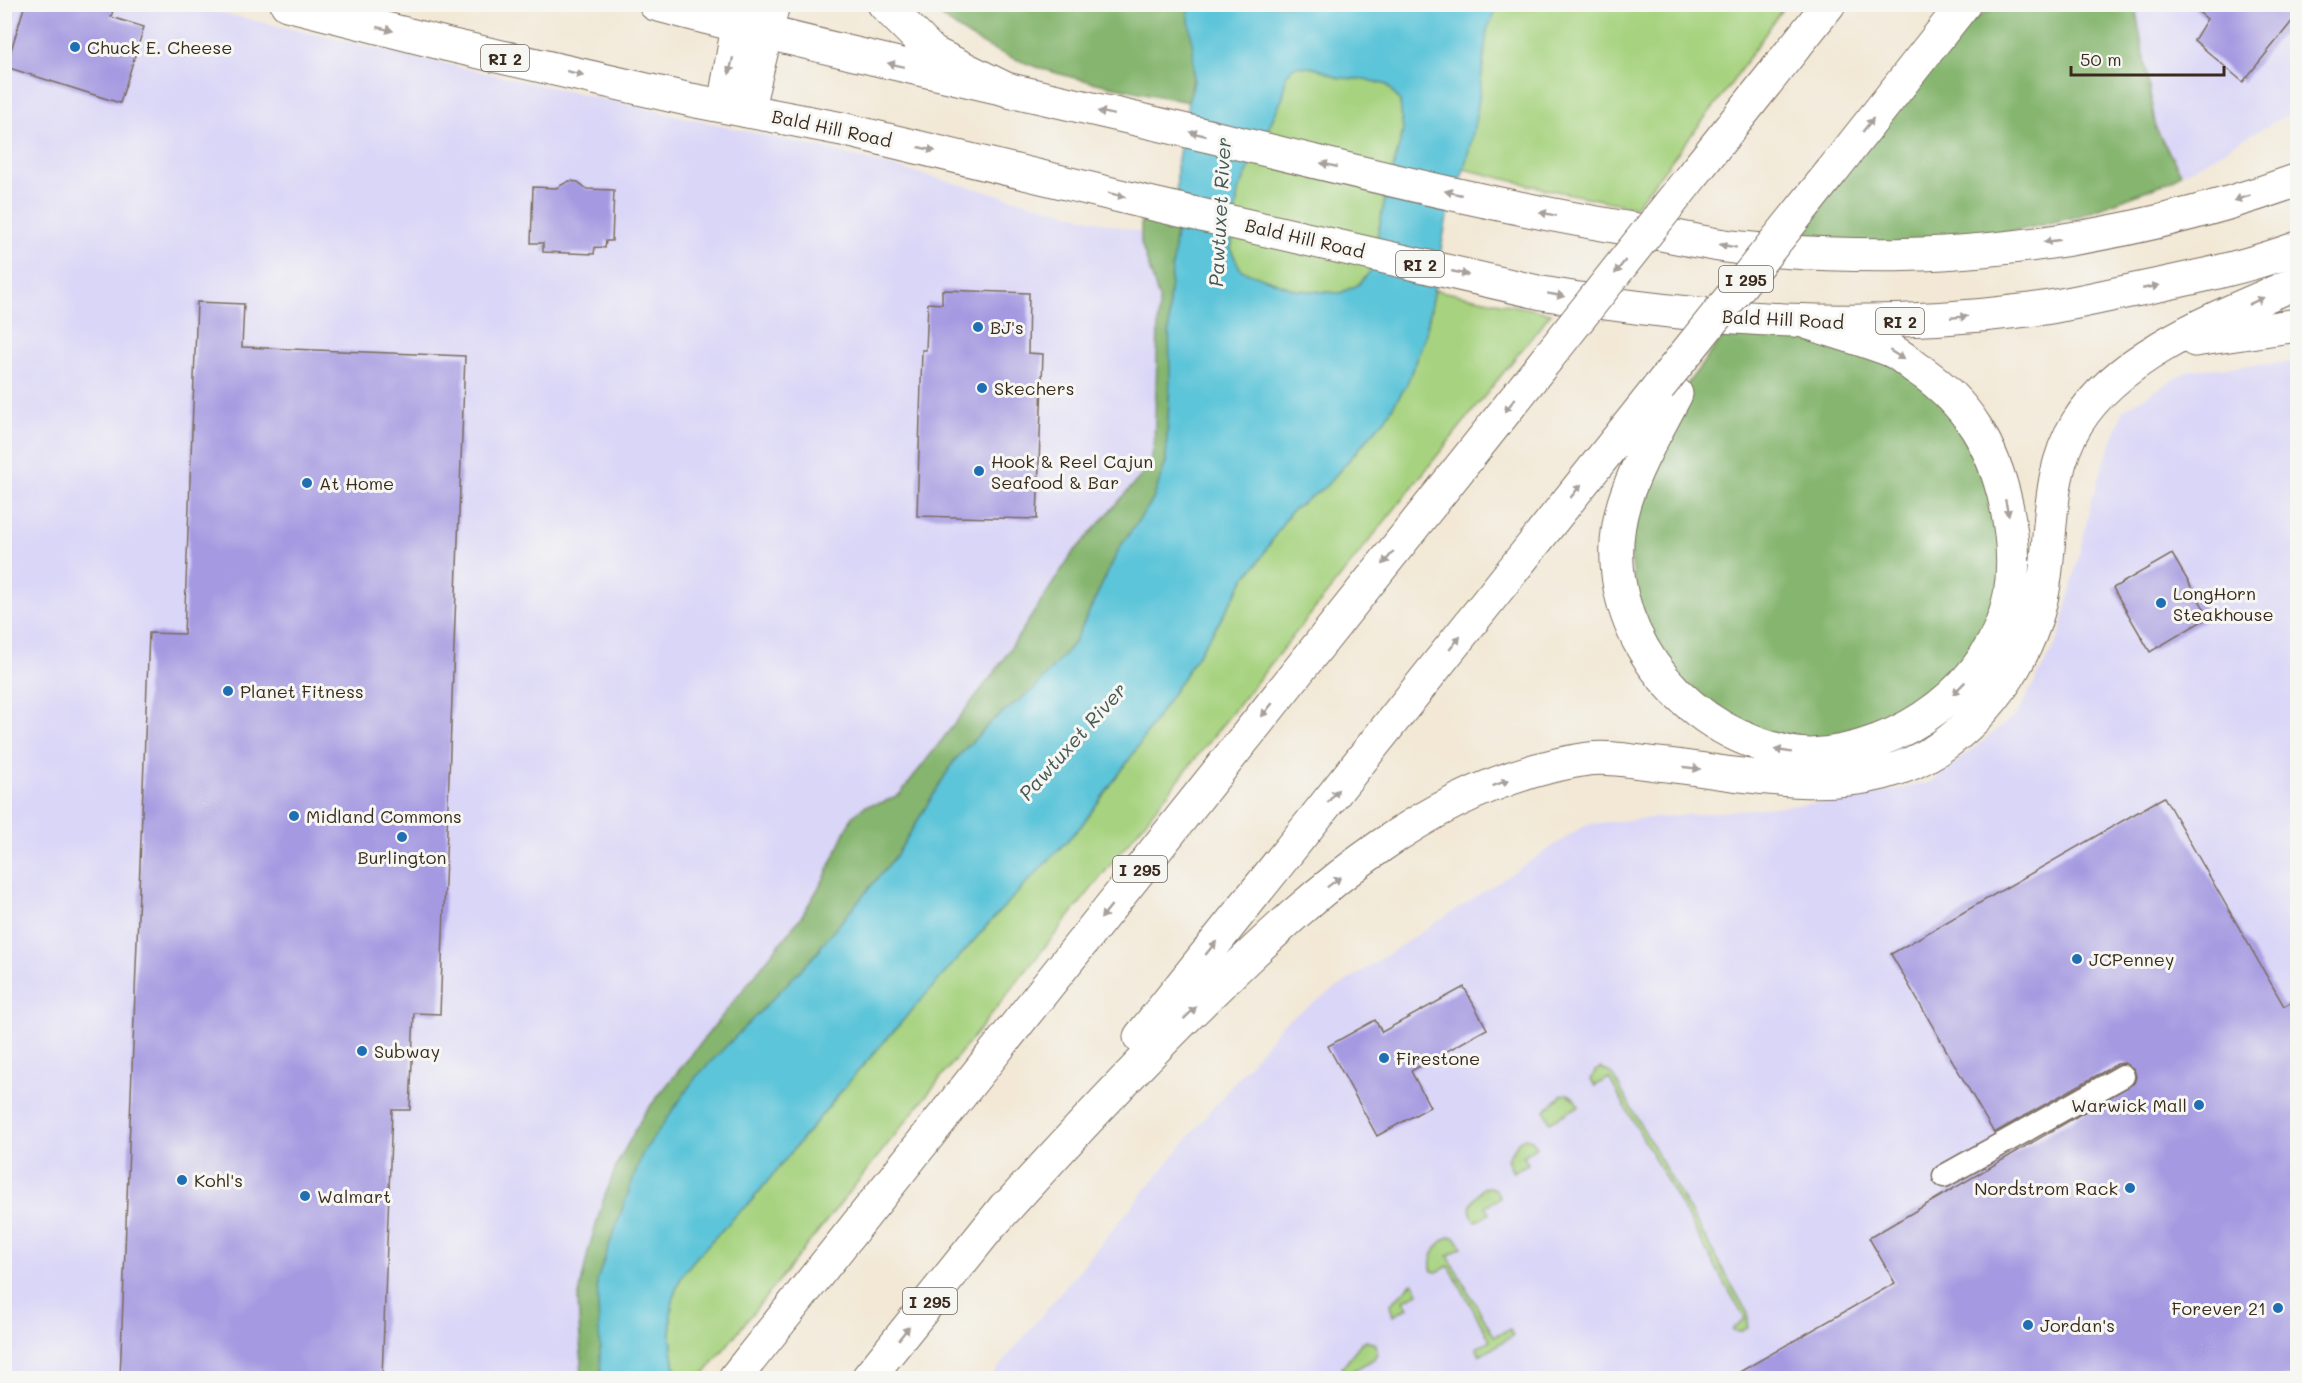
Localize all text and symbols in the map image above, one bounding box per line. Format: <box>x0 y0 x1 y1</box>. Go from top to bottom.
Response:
one-way arrow <box>376 25 394 35</box>
place label: Chuck E. Cheese <box>87 35 232 59</box>
scale bar <box>2071 39 2224 77</box>
marker: Chuck E. Cheese <box>68 40 82 54</box>
road number: RI 2 <box>481 45 529 71</box>
text: 50 m <box>2080 47 2122 71</box>
one-way arrow <box>725 57 735 76</box>
one-way arrow <box>887 59 905 69</box>
one-way arrow <box>565 69 584 79</box>
street label: Bald Hill Road <box>770 104 894 152</box>
one-way arrow <box>1097 108 1116 117</box>
one-way arrow <box>1862 117 1875 133</box>
one-way arrow <box>1188 128 1207 138</box>
water label: Pawtuxet River <box>1202 137 1236 287</box>
one-way arrow <box>918 144 937 154</box>
one-way arrow <box>1320 159 1339 169</box>
one-way arrow <box>1443 188 1462 197</box>
one-way arrow <box>1108 191 1126 201</box>
one-way arrow <box>2233 194 2251 203</box>
one-way arrow <box>1538 209 1557 218</box>
street label: Bald Hill Road <box>1243 213 1367 263</box>
one-way arrow <box>2042 237 2061 246</box>
one-way arrow <box>1719 241 1738 250</box>
road number: RI 2 <box>1396 251 1444 277</box>
one-way arrow <box>1613 259 1626 275</box>
road number: I 295 <box>1719 266 1773 292</box>
one-way arrow <box>1450 269 1469 279</box>
one-way arrow <box>2142 282 2161 291</box>
one-way arrow <box>1546 291 1565 300</box>
one-way arrow <box>2247 296 2265 305</box>
street label: Bald Hill Road <box>1721 304 1845 334</box>
road number: RI 2 <box>1876 308 1924 334</box>
one-way arrow <box>1949 312 1968 321</box>
place label: BJ's <box>990 315 1024 339</box>
marker: BJ's <box>971 320 985 334</box>
one-way arrow <box>1889 350 1906 361</box>
place label: Skechers <box>994 376 1075 400</box>
marker: Skechers <box>975 381 989 395</box>
one-way arrow <box>1504 398 1516 413</box>
place label: Hook & Reel Cajun Seafood & Bar <box>991 449 1153 494</box>
marker: Hook & Reel Cajun Seafood & Bar <box>972 464 986 478</box>
place label: At Home <box>319 471 394 495</box>
marker: At Home <box>300 476 314 490</box>
one-way arrow <box>1570 483 1583 499</box>
one-way arrow <box>2002 499 2012 517</box>
one-way arrow <box>1382 550 1395 566</box>
place label: LongHorn Steakhouse <box>2173 581 2274 626</box>
marker: LongHorn Steakhouse <box>2154 596 2168 610</box>
one-way arrow <box>1448 635 1461 651</box>
water label: Pawtuxet River <box>1012 677 1132 805</box>
place label: Planet Fitness <box>240 679 364 703</box>
one-way arrow <box>1952 680 1966 694</box>
marker: Planet Fitness <box>221 684 235 698</box>
one-way arrow <box>1260 702 1273 718</box>
one-way arrow <box>1773 746 1792 755</box>
one-way arrow <box>1682 763 1701 772</box>
one-way arrow <box>1492 777 1510 787</box>
one-way arrow <box>1326 788 1338 803</box>
place label: Midland Commons <box>306 804 462 828</box>
marker: Midland Commons <box>287 809 301 823</box>
marker: Burlington <box>395 830 409 844</box>
place label: Burlington <box>357 845 447 869</box>
road number: I 295 <box>1113 856 1167 882</box>
one-way arrow <box>1326 875 1342 888</box>
one-way arrow <box>1100 904 1113 919</box>
one-way arrow <box>1205 940 1218 956</box>
place label: JCPenney <box>2089 947 2174 971</box>
marker: JCPenney <box>2070 952 2084 966</box>
one-way arrow <box>1183 1007 1197 1021</box>
place label: Subway <box>374 1039 440 1063</box>
marker: Subway <box>355 1044 369 1058</box>
place label: Firestone <box>1396 1046 1480 1070</box>
marker: Firestone <box>1377 1051 1391 1065</box>
place label: Warwick Mall <box>2071 1093 2187 1117</box>
marker: Warwick Mall <box>2192 1098 2206 1112</box>
place label: Kohl's <box>194 1168 243 1192</box>
marker: Kohl's <box>175 1173 189 1187</box>
place label: Nordstrom Rack <box>1974 1176 2118 1200</box>
marker: Nordstrom Rack <box>2123 1181 2137 1195</box>
place label: Walmart <box>317 1184 391 1208</box>
marker: Walmart <box>298 1189 312 1203</box>
road number: I 295 <box>903 1288 957 1314</box>
place label: Forever 21 <box>2172 1296 2266 1320</box>
marker: Forever 21 <box>2271 1301 2285 1315</box>
place label: Jordan's <box>2040 1313 2115 1337</box>
marker: Jordan's <box>2021 1318 2035 1332</box>
one-way arrow <box>898 1325 911 1341</box>

